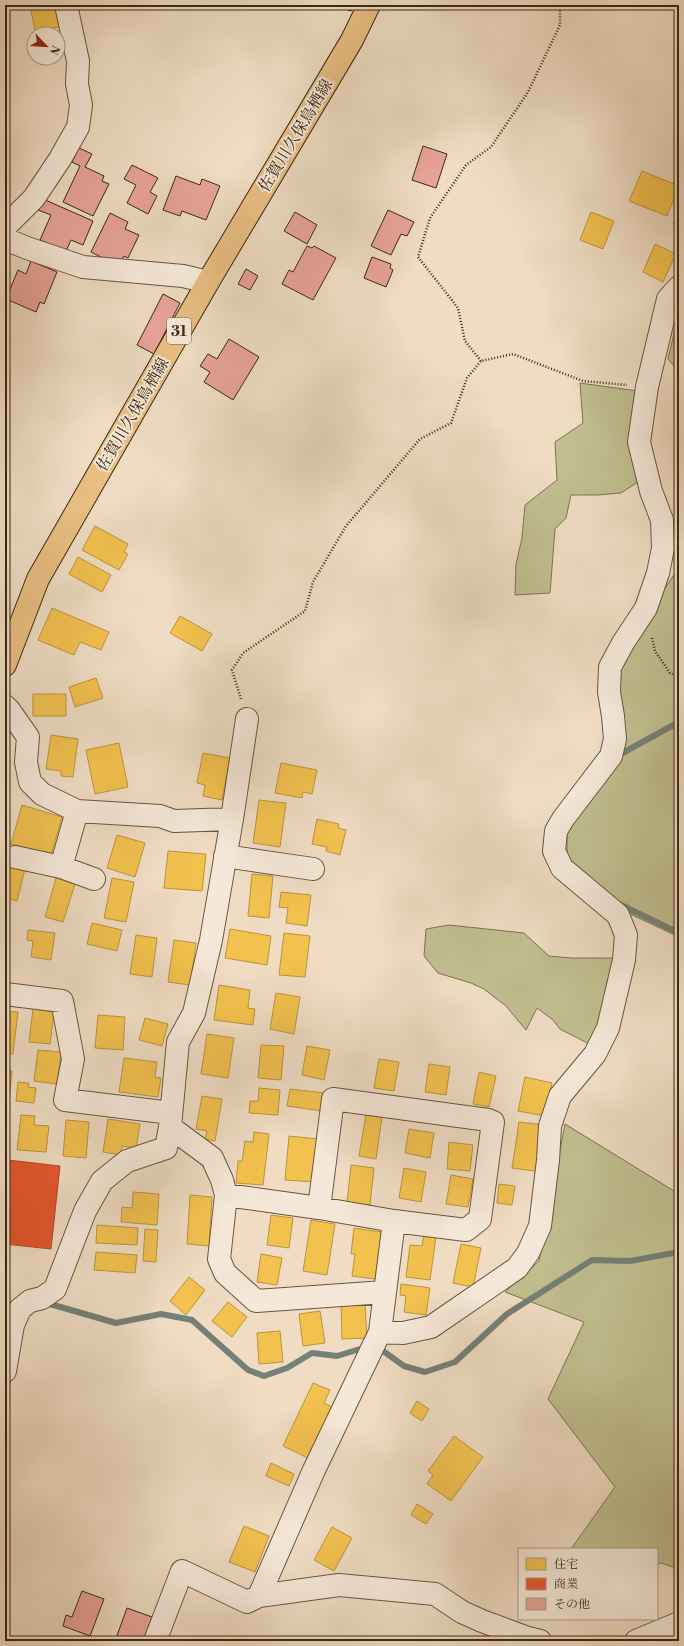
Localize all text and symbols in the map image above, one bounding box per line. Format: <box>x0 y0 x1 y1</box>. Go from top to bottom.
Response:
north arrow <box>26 26 66 66</box>
text: N <box>46 43 62 57</box>
street label: 佐賀川久保鳥栖線 <box>254 75 337 196</box>
road number: 31 <box>167 318 191 344</box>
street label: 佐賀川久保鳥栖線 <box>92 354 174 475</box>
legend <box>518 1548 658 1620</box>
text: 住宅 <box>554 1557 578 1572</box>
text: 商業 <box>554 1577 578 1592</box>
text: その他 <box>554 1597 590 1612</box>

